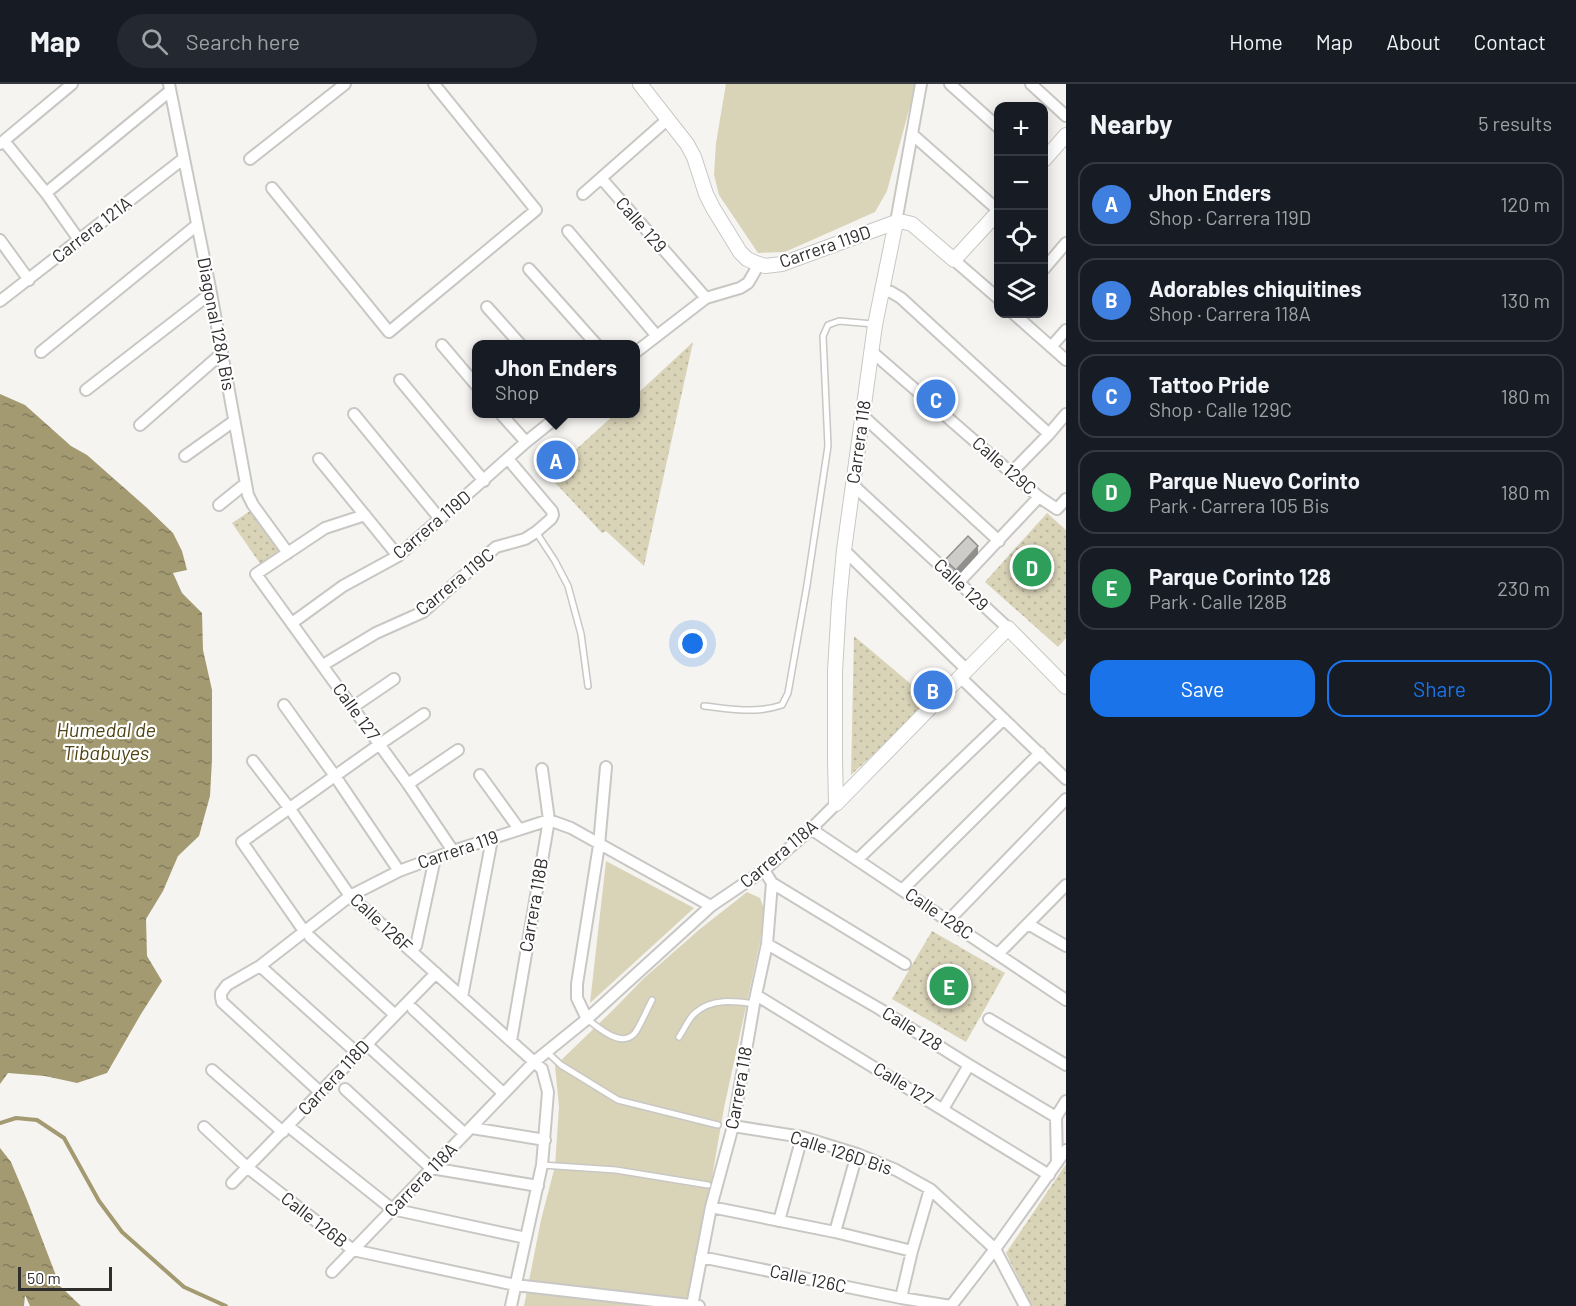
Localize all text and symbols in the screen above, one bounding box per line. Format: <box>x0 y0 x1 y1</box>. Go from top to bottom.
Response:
search box <box>117 14 537 68</box>
text: Map <box>30 24 81 58</box>
icon: search <box>138 25 171 58</box>
text: Search here <box>186 28 300 54</box>
text: Home <box>1229 29 1283 54</box>
text: Map <box>1316 29 1353 54</box>
text: About <box>1386 29 1441 54</box>
text: Contact <box>1474 29 1546 54</box>
map controls <box>994 102 1048 318</box>
button: + <box>994 102 1048 156</box>
text: Nearby <box>1090 108 1172 139</box>
text: 5 results <box>1478 111 1552 135</box>
button: − <box>994 156 1048 210</box>
text: Jhon Enders <box>1149 179 1271 205</box>
street label: Carrera 121A <box>47 191 136 267</box>
street label: Calle 129 <box>612 192 672 257</box>
text: A <box>1105 192 1118 216</box>
text: 120 m <box>1500 192 1550 216</box>
text: Shop · Carrera 119D <box>1149 205 1311 229</box>
button: locate <box>994 210 1048 264</box>
street label: Carrera 119D <box>776 220 873 272</box>
street label: Diagonal 128A Bis <box>193 255 241 392</box>
button: layers <box>994 264 1048 318</box>
text: Adorables chiquitines <box>1149 275 1362 301</box>
text: B <box>1105 288 1118 312</box>
text: 130 m <box>1501 288 1550 312</box>
text: Shop · Carrera 118A <box>1149 301 1311 325</box>
popup <box>472 340 640 418</box>
text: Jhon Enders <box>495 354 617 380</box>
text: Tattoo Pride <box>1149 371 1270 397</box>
pin: C <box>916 376 956 422</box>
text: Shop <box>495 380 539 404</box>
text: C <box>1105 384 1118 408</box>
text: 180 m <box>1501 384 1550 408</box>
text: Shop · Calle 129C <box>1149 397 1292 421</box>
street label: Carrera 118 <box>841 399 875 485</box>
street label: Calle 129C <box>968 431 1041 499</box>
pin: A <box>536 438 576 482</box>
text: Parque Nuevo Corinto <box>1149 467 1360 493</box>
text: D <box>1105 480 1118 504</box>
text: 180 m <box>1501 480 1550 504</box>
street label: Carrera 119D <box>388 485 475 563</box>
text: Park · Carrera 105 Bis <box>1149 493 1329 517</box>
street label: Carrera 119C <box>411 543 498 620</box>
pin: D <box>1012 544 1052 590</box>
street label: Calle 129 <box>930 553 994 615</box>
text: Parque Corinto 128 <box>1149 563 1331 589</box>
text: E <box>1106 576 1117 600</box>
text: 230 m <box>1497 576 1550 600</box>
text: Park · Calle 128B <box>1149 589 1287 613</box>
your location <box>678 629 707 658</box>
button: Save <box>1090 660 1315 717</box>
button: Share <box>1327 660 1552 717</box>
pin: B <box>914 668 952 712</box>
street label: Calle 127 <box>329 678 385 745</box>
water label: Humedal de Tibabuyes <box>56 717 156 764</box>
street label: Carrera 118A <box>735 814 822 892</box>
street label: Carrera 119 <box>414 825 501 873</box>
street label: Carrera 118B <box>514 856 552 954</box>
street label: Calle 128C <box>901 882 978 944</box>
street label: Calle 126F <box>346 888 417 957</box>
pin: E <box>930 964 968 1008</box>
street label: Calle 128 <box>878 1001 947 1055</box>
street label: Carrera 118D <box>293 1035 374 1120</box>
street label: Carrera 118 <box>720 1045 756 1131</box>
street label: Calle 127 <box>870 1057 938 1110</box>
street label: Calle 126D Bis <box>788 1125 895 1179</box>
street label: Carrera 118A <box>379 1137 461 1221</box>
street label: Calle 126B <box>277 1187 352 1252</box>
street label: Calle 126C <box>768 1259 848 1297</box>
scale bar <box>18 1264 112 1292</box>
text: 50 m <box>27 1268 61 1287</box>

